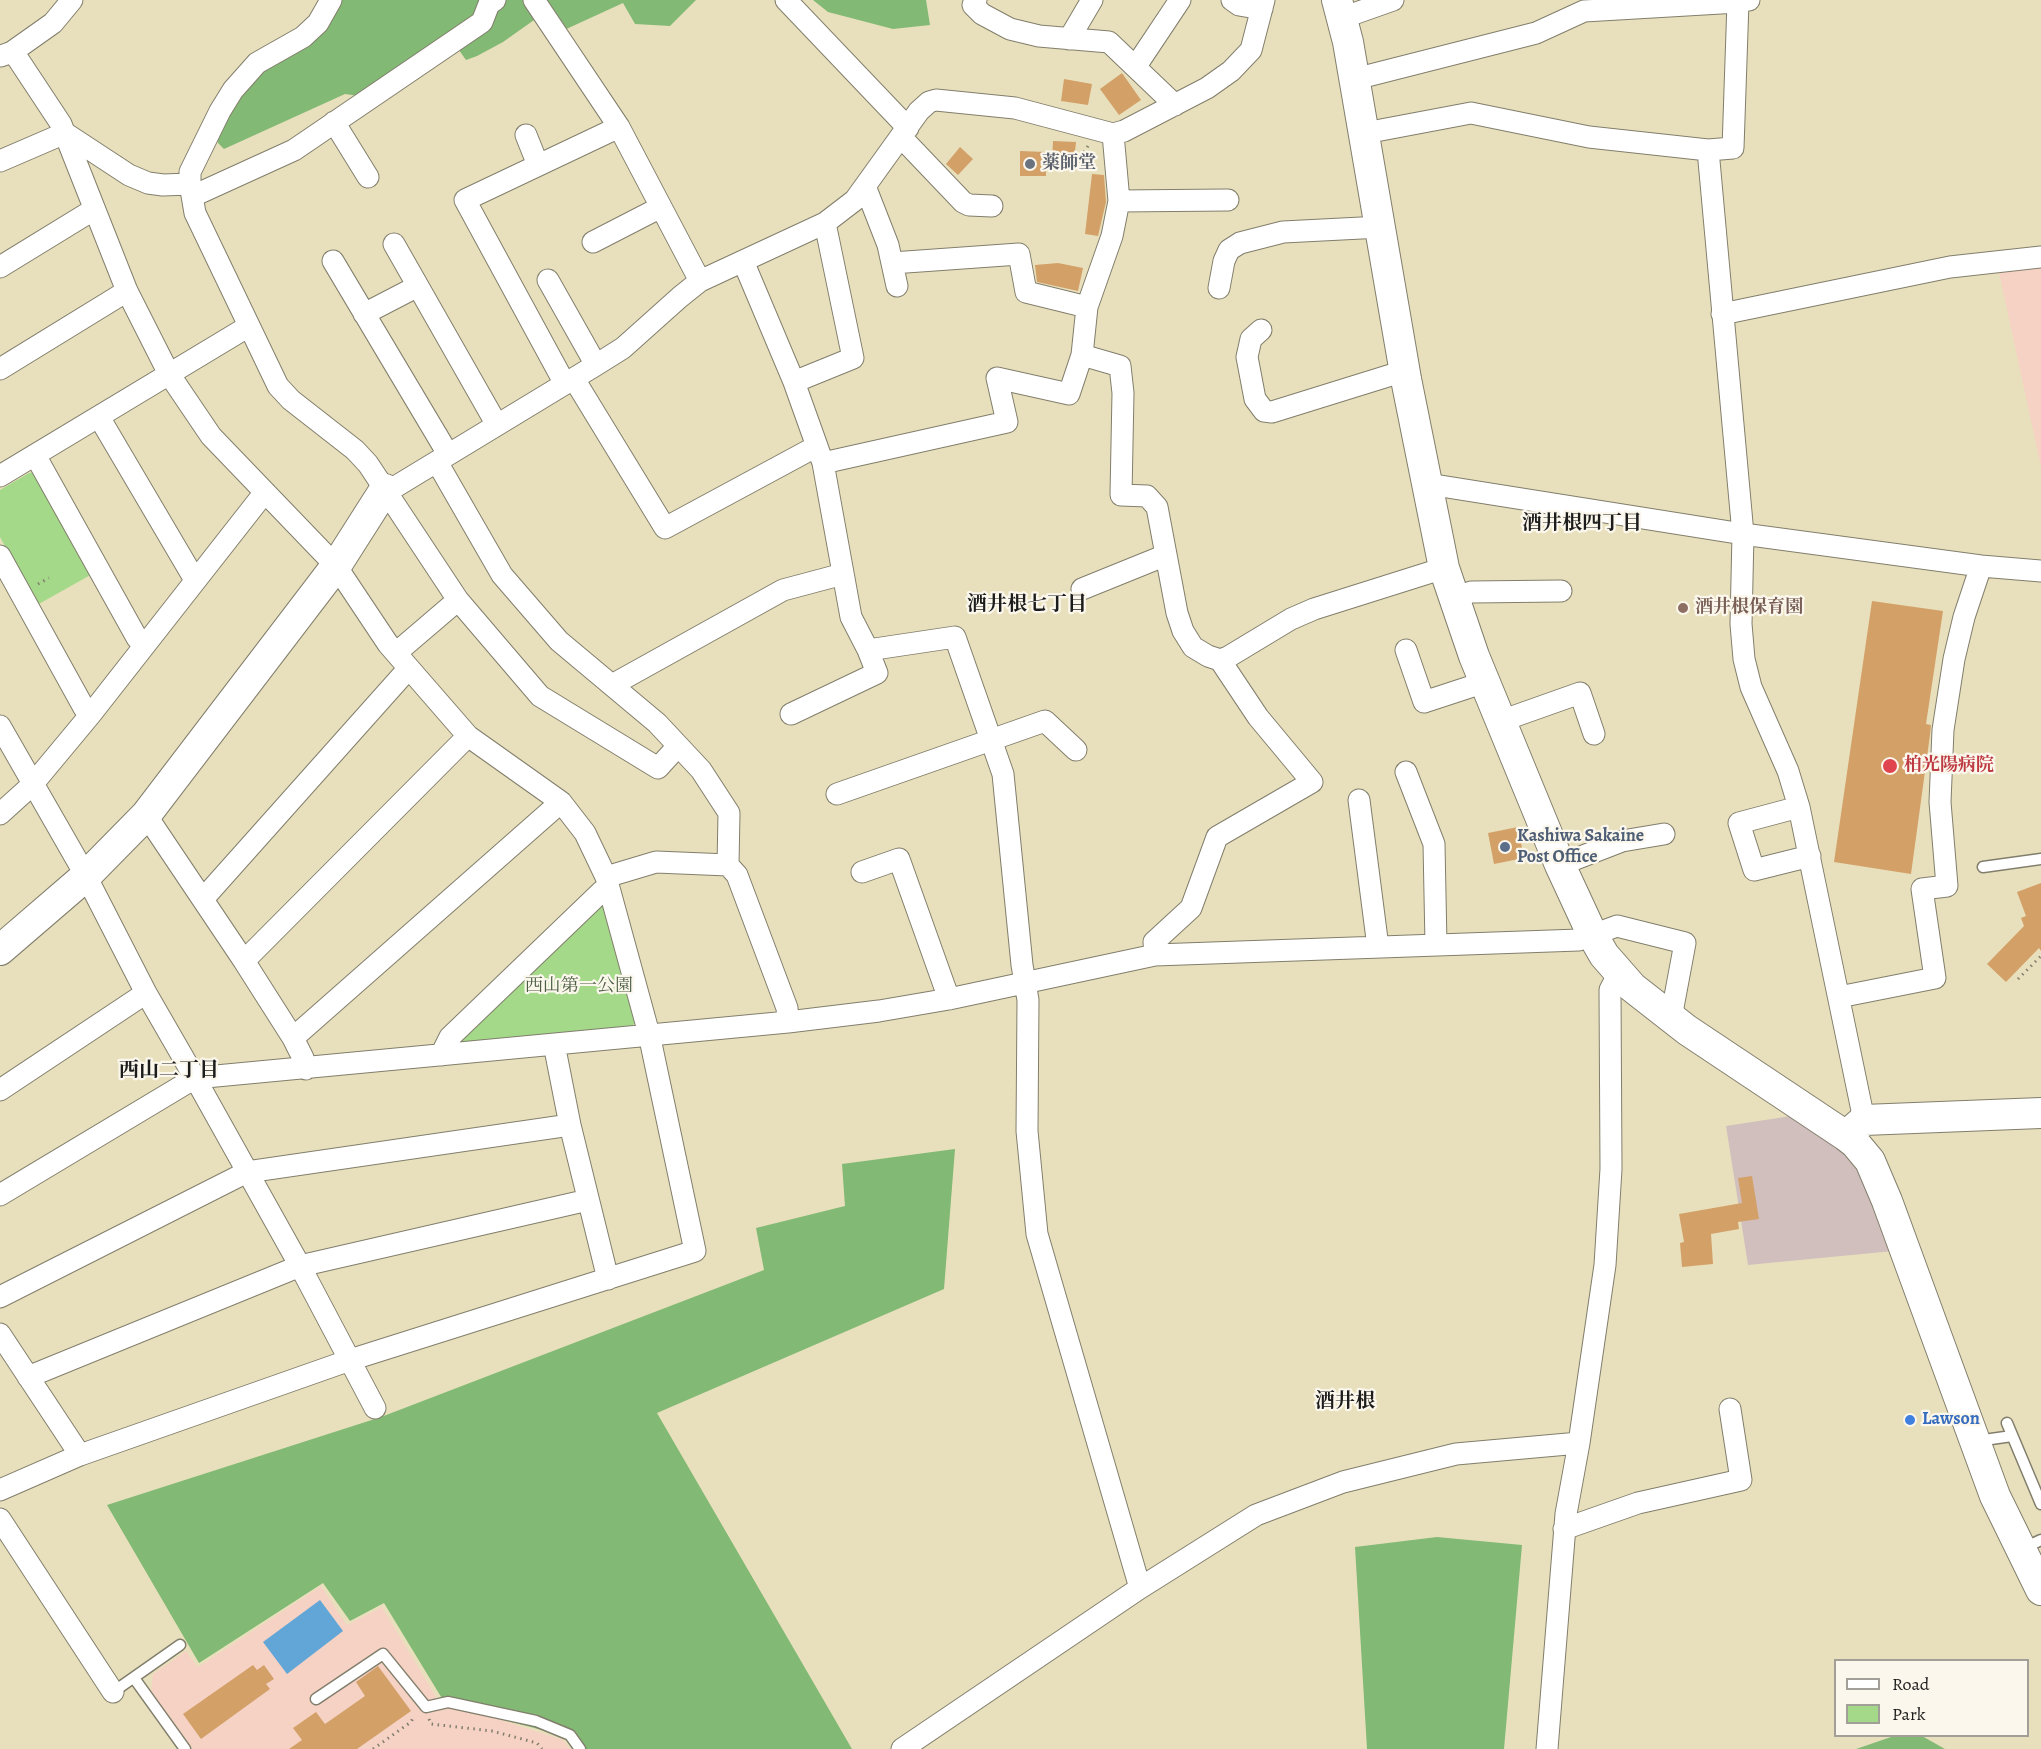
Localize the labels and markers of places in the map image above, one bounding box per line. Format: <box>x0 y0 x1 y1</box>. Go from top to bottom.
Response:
place label: 薬師堂 <box>1042 153 1096 175</box>
marker: 薬師堂 <box>1023 157 1037 171</box>
place label: 酒井根保育園 <box>1695 597 1803 619</box>
marker: 酒井根保育園 <box>1676 601 1690 615</box>
place label: 柏光陽病院 <box>1904 755 1994 777</box>
marker: 柏光陽病院 <box>1881 757 1899 775</box>
place label: Kashiwa Sakaine Post Office <box>1517 826 1644 868</box>
marker: Kashiwa Sakaine Post Office <box>1498 840 1512 854</box>
place label: Lawson <box>1922 1409 1980 1431</box>
marker: Lawson <box>1903 1413 1917 1427</box>

